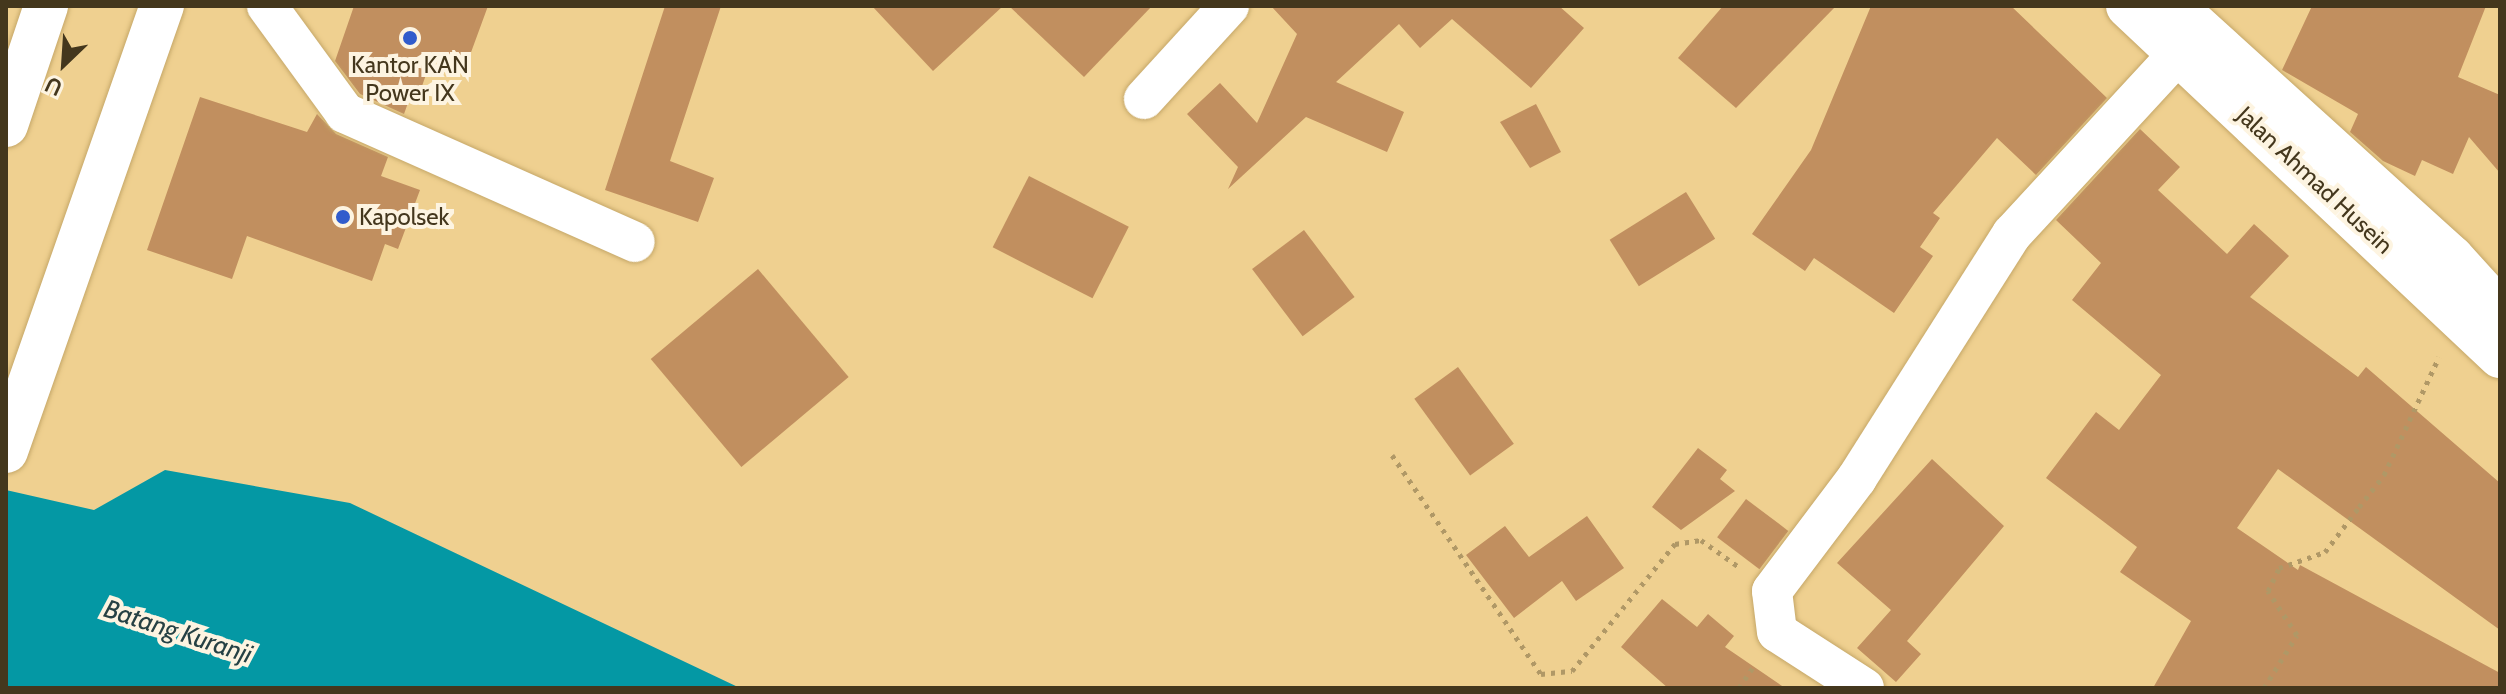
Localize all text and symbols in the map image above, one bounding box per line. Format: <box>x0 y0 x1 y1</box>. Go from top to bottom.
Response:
north arrow <box>24 24 104 104</box>
marker: Kantor KAN Power IX <box>401 29 419 47</box>
place label: Kantor KAN Power IX <box>351 51 469 107</box>
text: U <box>41 71 67 102</box>
street label: Jalan Ahmad Husein <box>2231 100 2399 260</box>
place label: Kapolsek <box>359 203 449 231</box>
marker: Kapolsek <box>334 208 352 226</box>
water label: Batang Kuranji <box>100 593 256 671</box>

